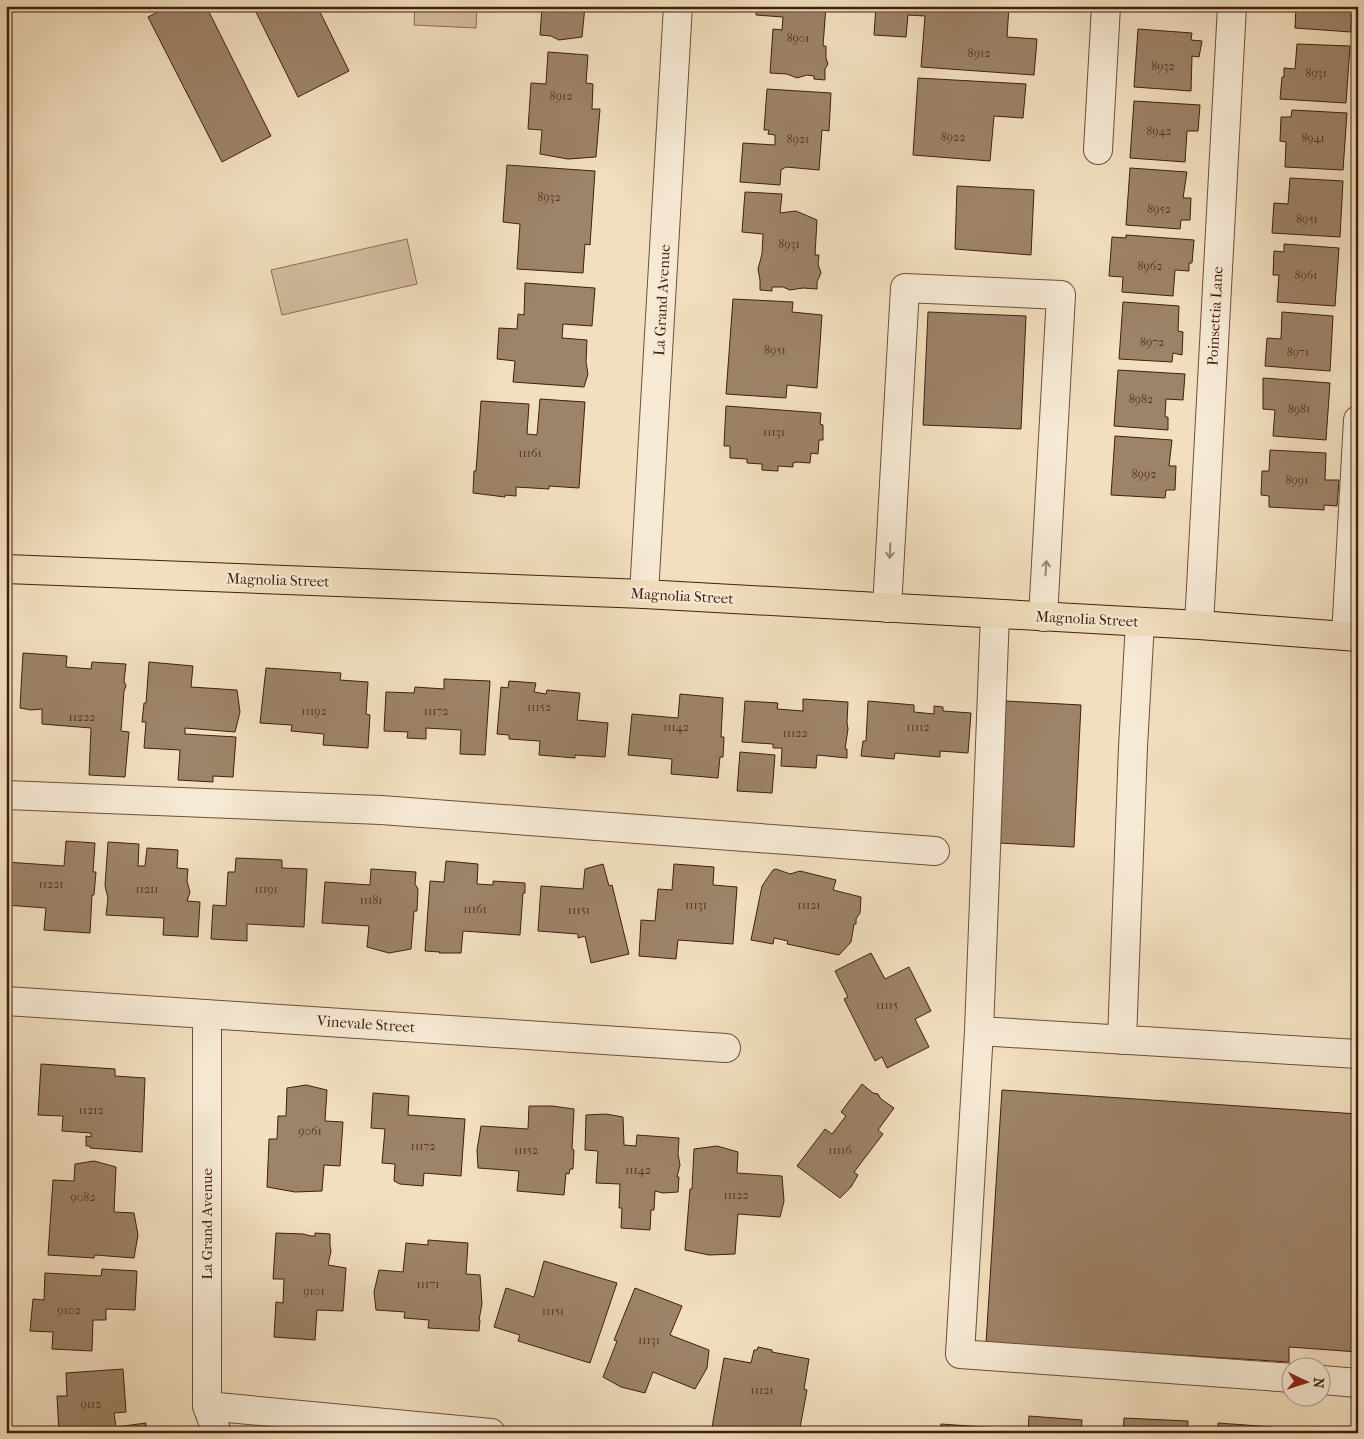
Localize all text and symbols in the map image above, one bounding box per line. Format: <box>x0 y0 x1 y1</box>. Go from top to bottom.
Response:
house number: 8901 <box>786 31 810 45</box>
house number: 8912 <box>968 46 990 60</box>
house number: 8932 <box>1151 59 1175 73</box>
house number: 8931 <box>1305 66 1327 80</box>
house number: 8912 <box>550 89 572 103</box>
house number: 8942 <box>1146 124 1172 138</box>
house number: 8922 <box>941 130 965 144</box>
house number: 8941 <box>1301 131 1325 145</box>
house number: 8921 <box>787 132 809 146</box>
house number: 8932 <box>537 190 561 204</box>
house number: 8952 <box>1147 202 1171 216</box>
house number: 8951 <box>1296 212 1318 226</box>
house number: 8931 <box>778 237 800 251</box>
street label: La Grand Avenue <box>650 243 674 356</box>
house number: 8962 <box>1138 259 1163 273</box>
street label: Poinsettia Lane <box>1203 265 1227 366</box>
house number: 8961 <box>1294 268 1318 282</box>
house number: 8972 <box>1140 335 1164 349</box>
house number: 8951 <box>764 343 786 357</box>
house number: 8971 <box>1287 345 1309 359</box>
house number: 8982 <box>1129 392 1153 406</box>
house number: 8981 <box>1288 402 1310 416</box>
house number: 11131 <box>763 425 785 439</box>
house number: 11161 <box>518 446 542 460</box>
house number: 8992 <box>1132 467 1156 481</box>
house number: 8991 <box>1286 473 1308 487</box>
one-way arrow <box>886 542 895 558</box>
one-way arrow <box>1041 560 1050 576</box>
street label: Magnolia Street <box>226 569 331 591</box>
street label: Magnolia Street <box>630 584 735 608</box>
street label: Magnolia Street <box>1035 607 1140 631</box>
house number: 11152 <box>527 700 551 714</box>
house number: 11192 <box>301 704 327 718</box>
house number: 11172 <box>424 704 448 718</box>
house number: 11222 <box>68 710 96 724</box>
house number: 11142 <box>663 720 689 734</box>
house number: 11112 <box>906 720 930 734</box>
house number: 11122 <box>782 726 808 740</box>
house number: 11221 <box>38 877 64 891</box>
house number: 11211 <box>135 882 159 896</box>
house number: 11191 <box>254 882 278 896</box>
house number: 11181 <box>359 893 383 907</box>
house number: 11131 <box>685 898 707 912</box>
house number: 11121 <box>797 898 821 912</box>
house number: 11161 <box>463 902 487 916</box>
house number: 11151 <box>568 903 590 917</box>
house number: 11115 <box>876 998 898 1012</box>
street label: Vinevale Street <box>315 1012 416 1036</box>
house number: 11212 <box>78 1103 104 1117</box>
house number: 9061 <box>298 1124 322 1138</box>
house number: 11172 <box>411 1139 435 1153</box>
house number: 11152 <box>514 1143 538 1157</box>
house number: 11116 <box>828 1143 852 1157</box>
house number: 11142 <box>625 1163 651 1177</box>
street label: La Grand Avenue <box>198 1168 216 1280</box>
house number: 11122 <box>723 1188 749 1202</box>
house number: 9082 <box>70 1190 96 1204</box>
house number: 11171 <box>417 1277 439 1291</box>
house number: 9101 <box>303 1284 325 1298</box>
house number: 9102 <box>57 1303 81 1317</box>
house number: 11151 <box>542 1304 564 1318</box>
house number: 11131 <box>638 1333 660 1347</box>
north arrow <box>1282 1356 1332 1406</box>
text: N <box>1310 1377 1327 1389</box>
house number: 11121 <box>750 1383 774 1397</box>
house number: 9112 <box>80 1397 102 1411</box>

